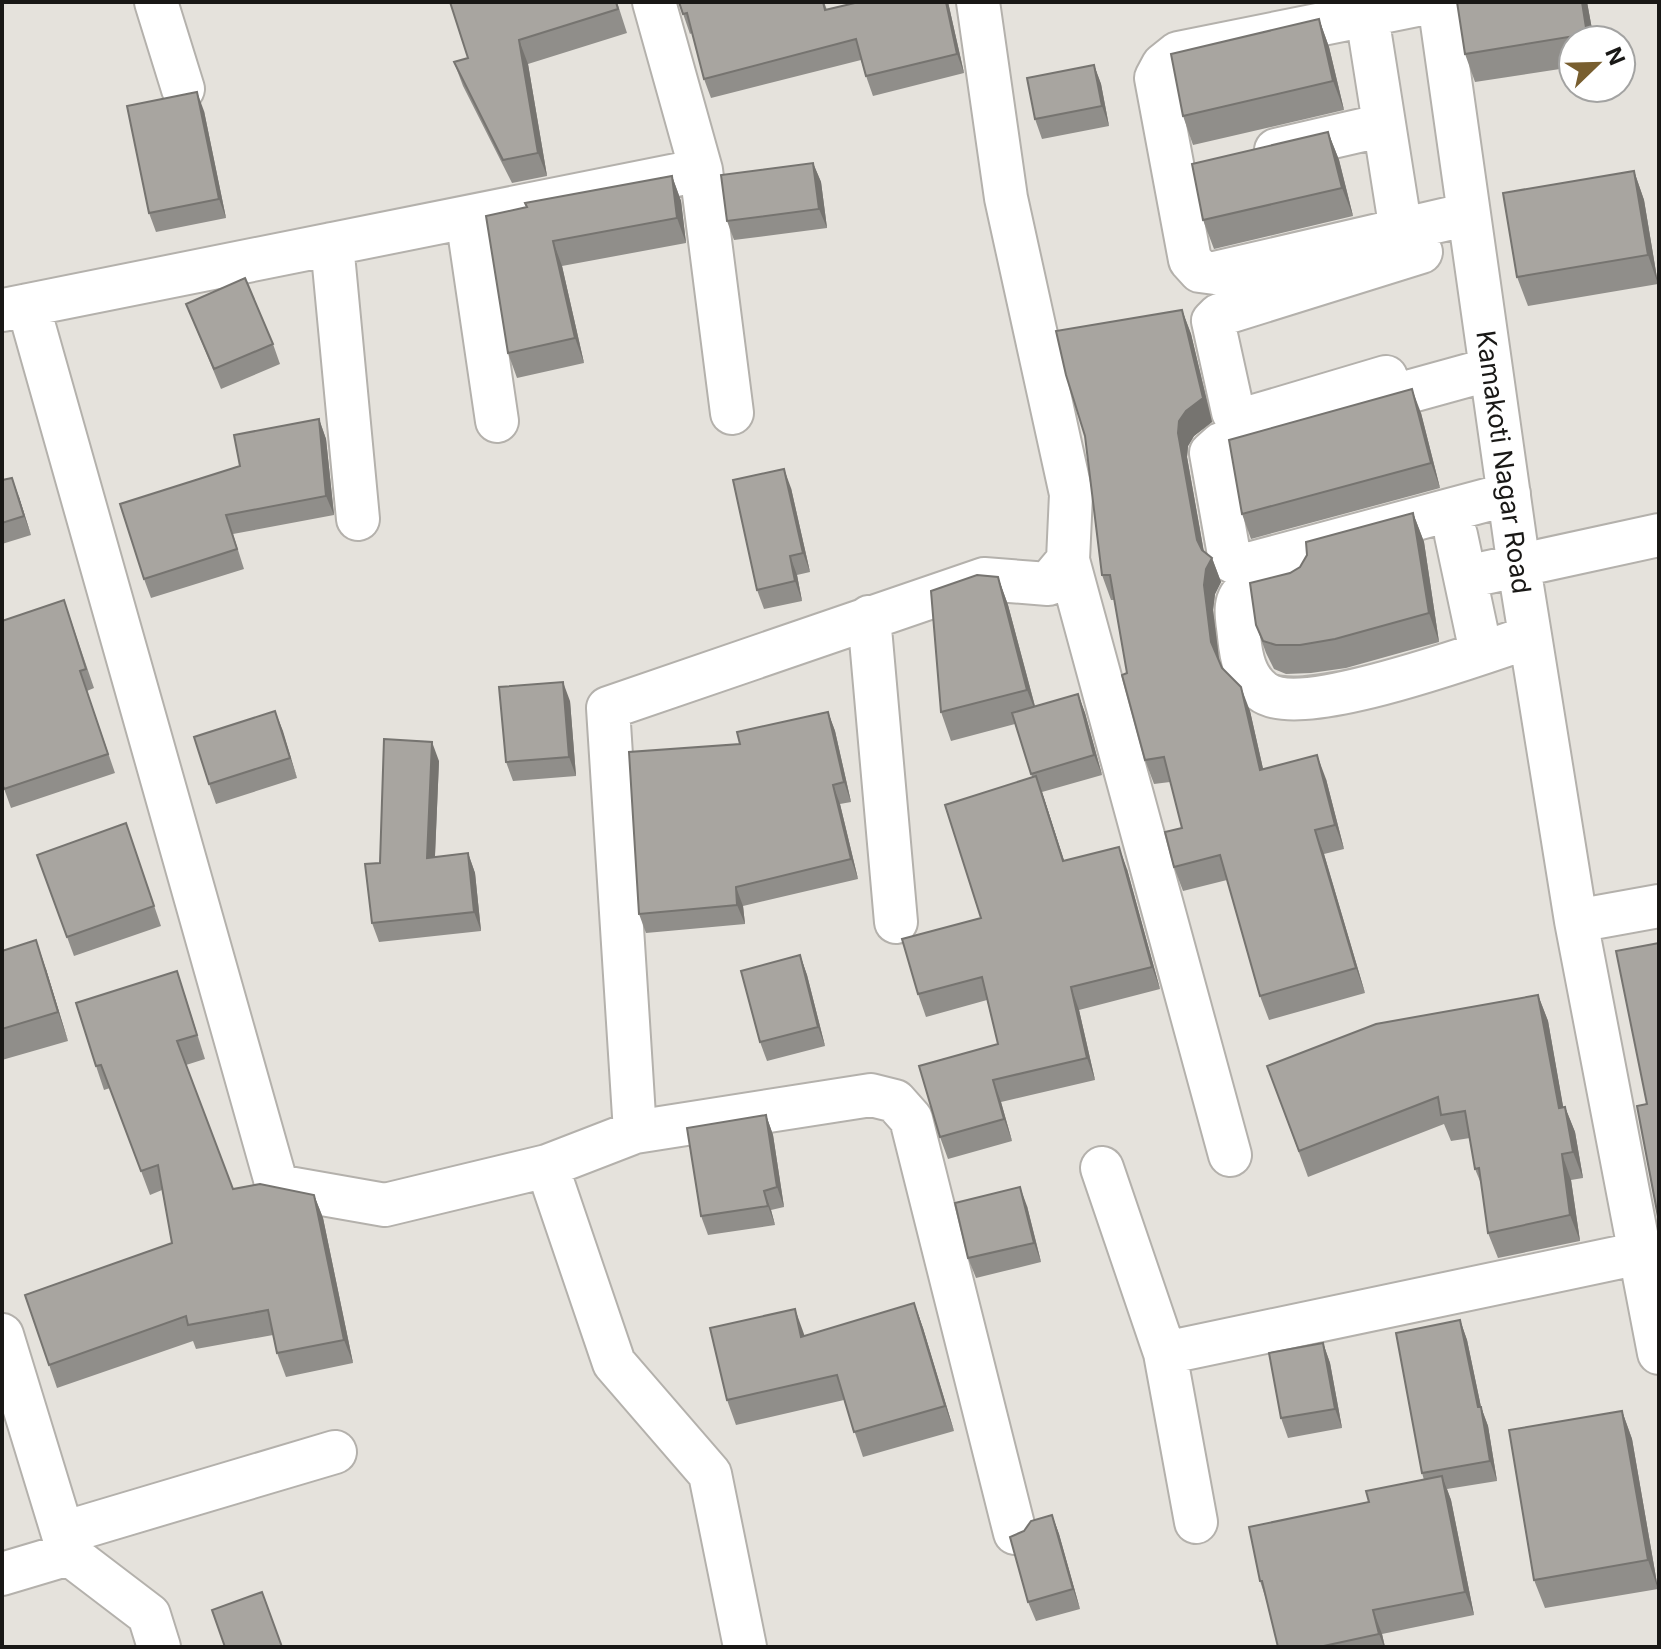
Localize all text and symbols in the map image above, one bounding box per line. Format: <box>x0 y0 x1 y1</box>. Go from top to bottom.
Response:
north arrow <box>1557 24 1637 104</box>
text: N <box>1600 43 1631 69</box>
street label: Kamakoti Nagar Road <box>1470 328 1538 596</box>

